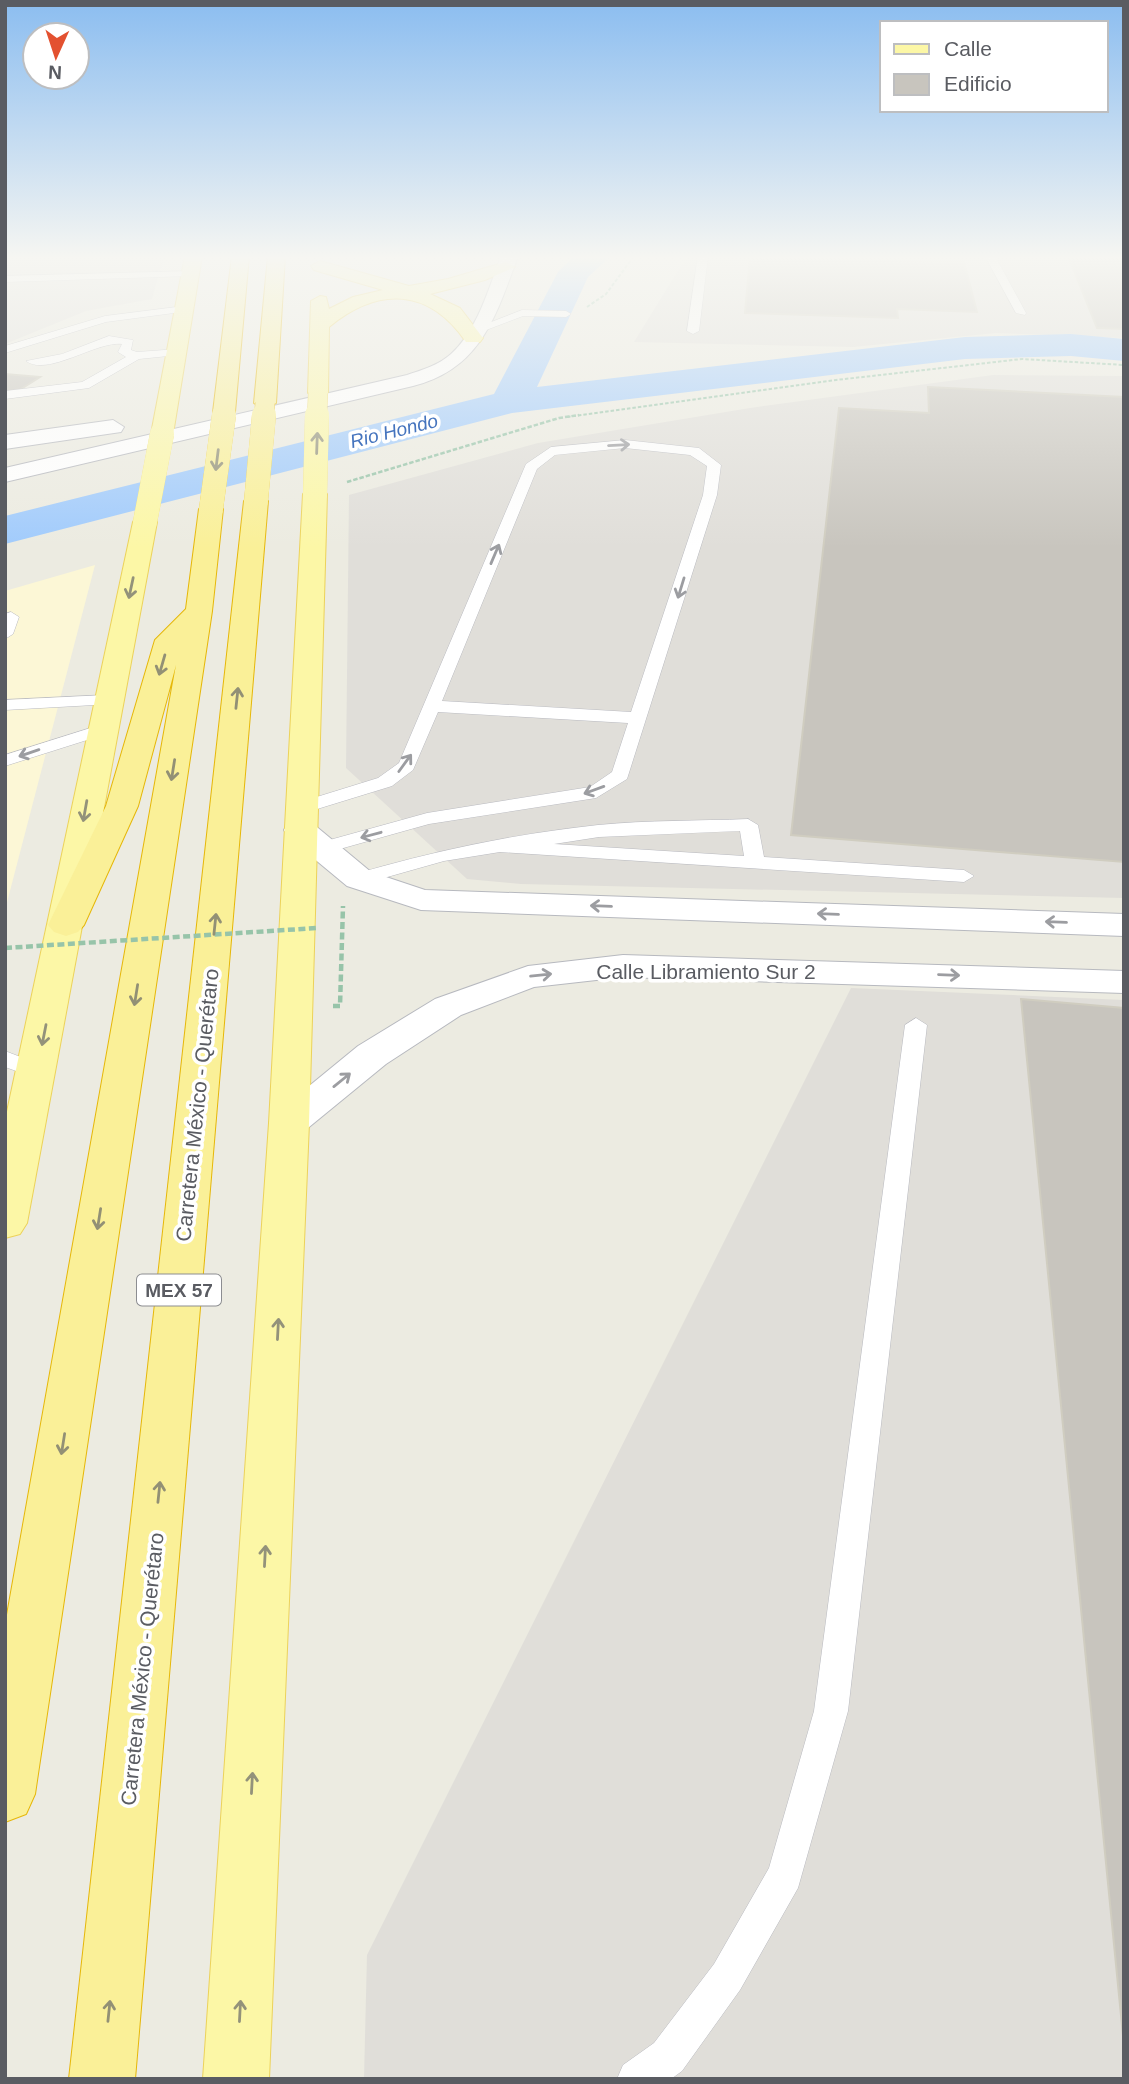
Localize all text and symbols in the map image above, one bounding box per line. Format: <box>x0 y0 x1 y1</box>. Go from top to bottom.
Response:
north arrow <box>21 21 91 91</box>
legend <box>880 21 1108 112</box>
text: Calle <box>944 37 992 60</box>
text: N <box>48 62 63 83</box>
text: Edificio <box>944 72 1012 95</box>
water label: Rio Hondo <box>348 410 440 452</box>
one-way arrow <box>310 432 323 455</box>
one-way arrow <box>607 439 630 452</box>
one-way arrow <box>211 449 224 471</box>
one-way arrow <box>489 544 502 565</box>
one-way arrow <box>123 576 137 599</box>
one-way arrow <box>674 577 687 599</box>
one-way arrow <box>154 653 167 675</box>
one-way arrow <box>230 687 243 709</box>
one-way arrow <box>19 748 41 760</box>
one-way arrow <box>397 753 412 772</box>
one-way arrow <box>166 759 179 781</box>
one-way arrow <box>584 784 605 797</box>
one-way arrow <box>78 799 92 822</box>
one-way arrow <box>361 829 383 842</box>
one-way arrow <box>590 899 613 912</box>
one-way arrow <box>817 907 840 920</box>
one-way arrow <box>208 913 221 936</box>
one-way arrow <box>1044 915 1067 929</box>
street label: Calle Libramiento Sur 2 <box>596 960 816 983</box>
street label: Carretera México - Querétaro <box>171 967 223 1243</box>
one-way arrow <box>937 968 960 981</box>
one-way arrow <box>529 969 552 982</box>
one-way arrow <box>129 983 142 1006</box>
one-way arrow <box>36 1023 50 1046</box>
one-way arrow <box>332 1072 350 1087</box>
one-way arrow <box>92 1208 105 1230</box>
road number: MEX 57 <box>137 1274 221 1306</box>
one-way arrow <box>271 1318 284 1341</box>
one-way arrow <box>56 1432 69 1455</box>
one-way arrow <box>153 1481 166 1504</box>
street label: Carretera México - Querétaro <box>116 1531 168 1807</box>
one-way arrow <box>259 1546 272 1568</box>
one-way arrow <box>246 1772 259 1795</box>
one-way arrow <box>233 1999 246 2022</box>
one-way arrow <box>102 2000 115 2023</box>

